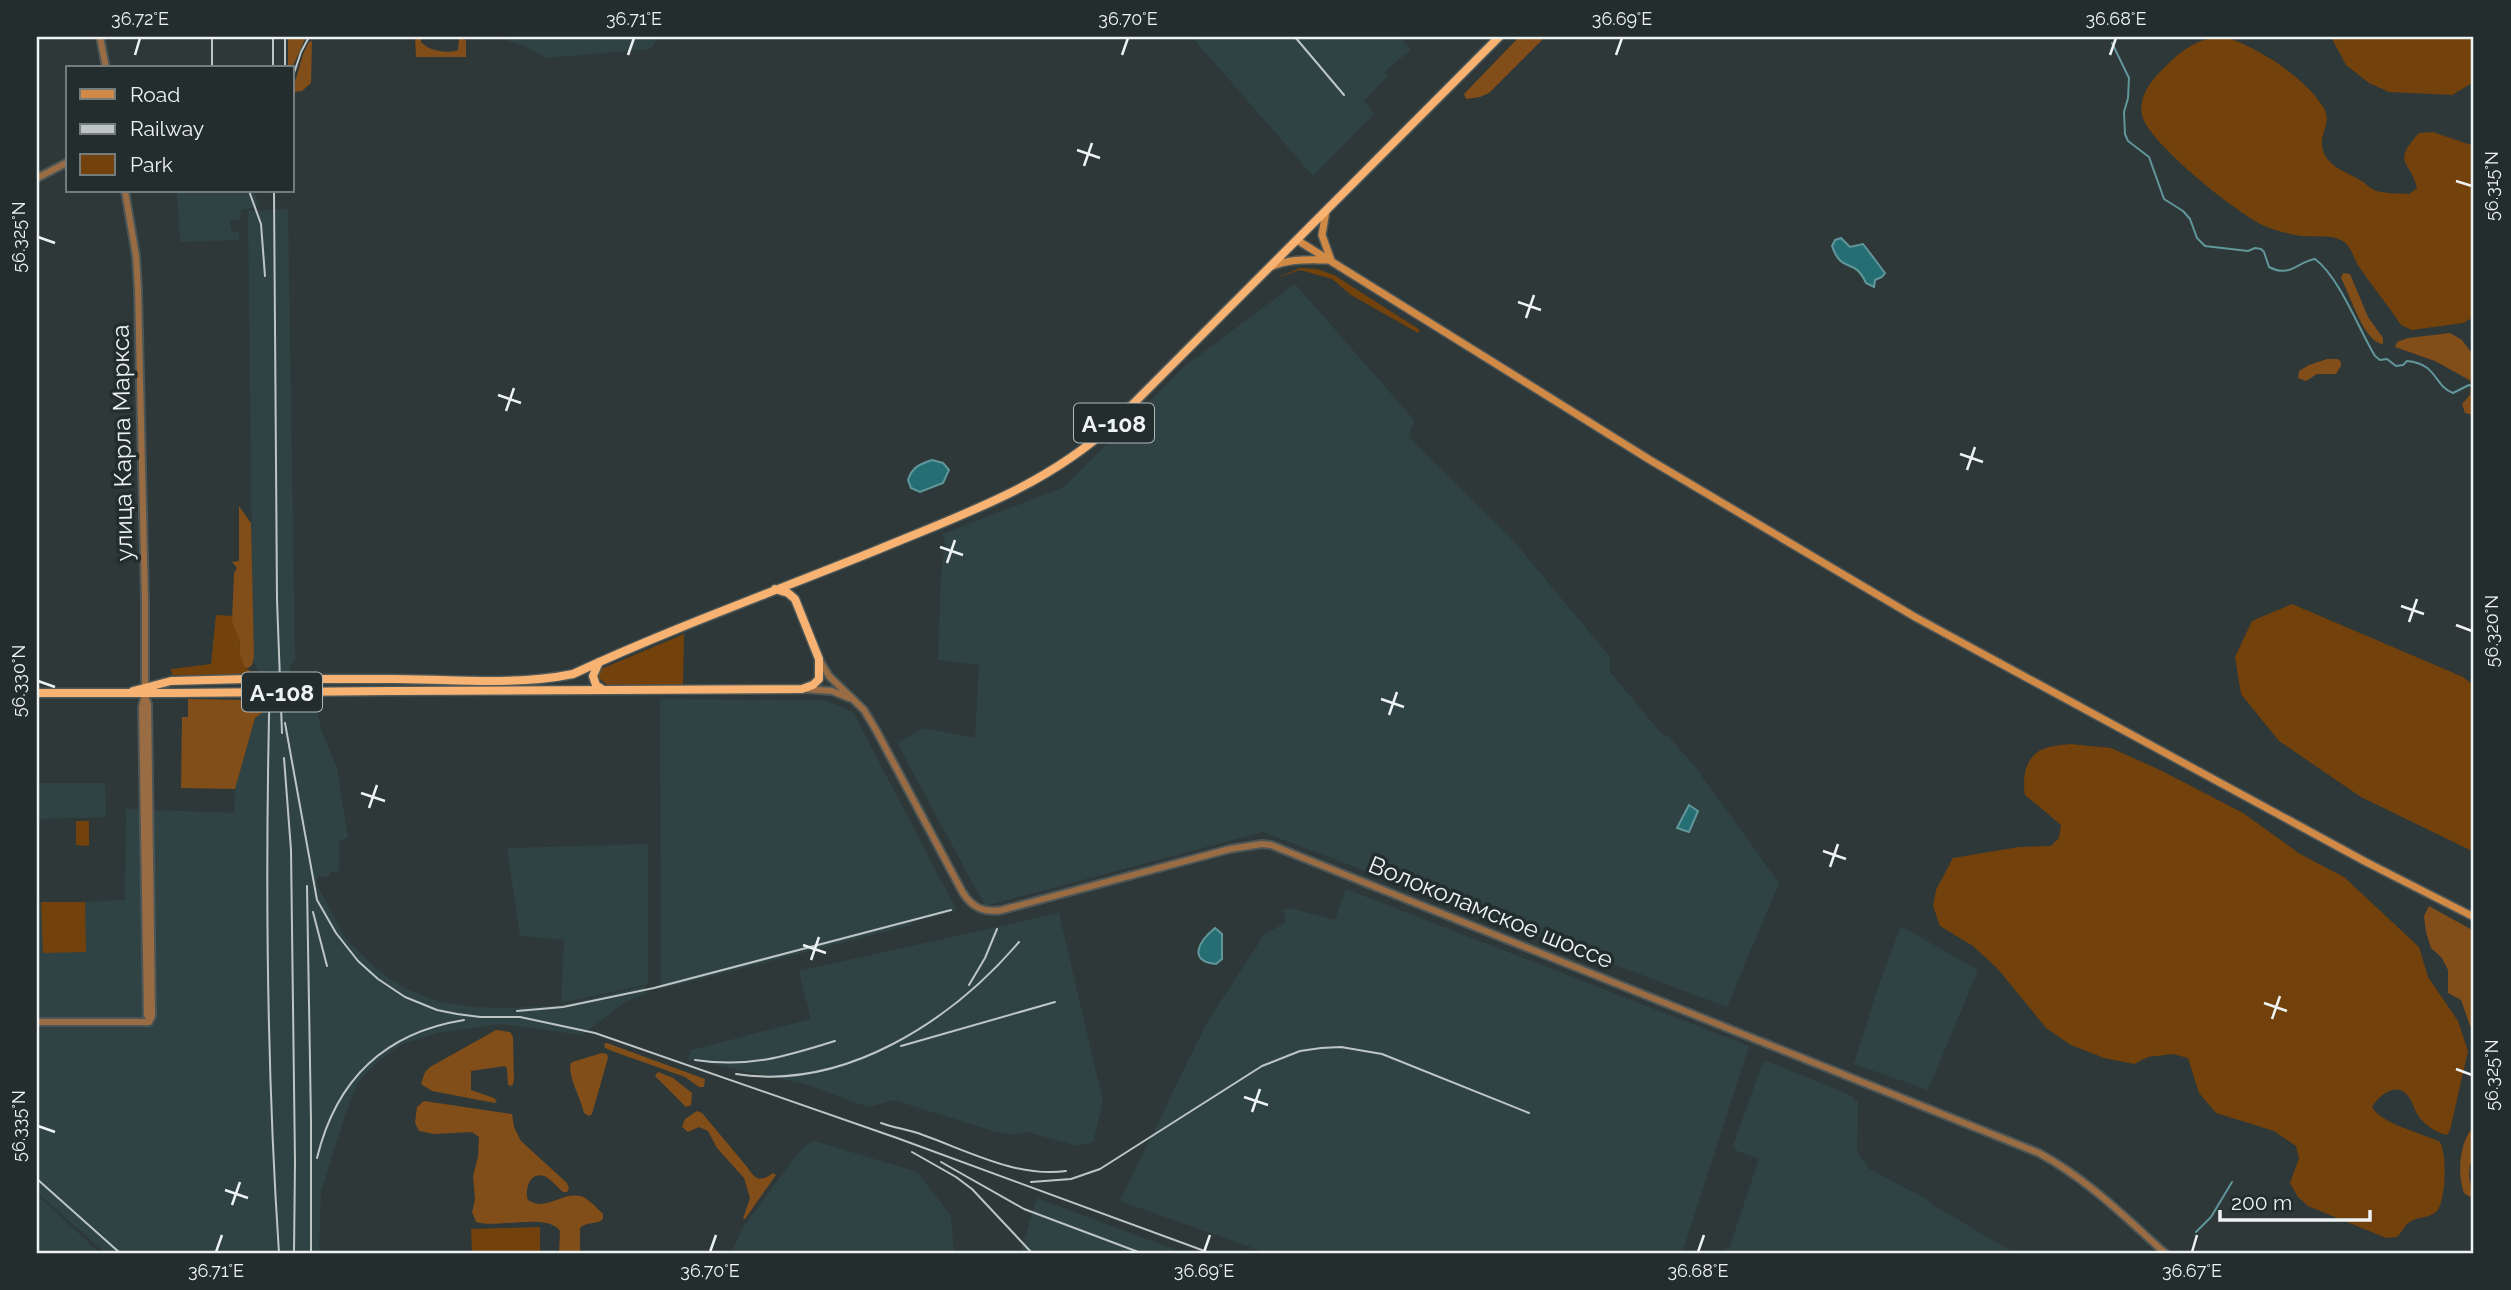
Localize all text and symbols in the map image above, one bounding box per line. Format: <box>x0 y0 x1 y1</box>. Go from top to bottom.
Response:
text: 36.72°E <box>111 8 169 29</box>
text: 36.71°E <box>606 8 662 29</box>
text: 36.70°E <box>1098 8 1158 29</box>
text: 36.69°E <box>1592 8 1652 29</box>
text: 36.68°E <box>2085 8 2147 29</box>
legend <box>66 66 294 192</box>
text: Road <box>130 82 180 107</box>
text: Railway <box>130 116 204 141</box>
text: 56.315°N <box>2481 151 2502 221</box>
text: Park <box>130 152 173 177</box>
text: 56.325°N <box>8 201 29 273</box>
street label: улица Карла Маркса <box>105 324 139 562</box>
road number: А-108 <box>1074 404 1154 442</box>
text: 56.320°N <box>2481 595 2502 667</box>
text: 56.330°N <box>8 645 29 717</box>
road number: А-108 <box>242 672 322 712</box>
street label: Волоколамское шоссе <box>1365 850 1617 974</box>
text: 56.325°N <box>2481 1039 2502 1111</box>
text: 56.335°N <box>8 1090 29 1162</box>
scale bar <box>2220 1178 2371 1222</box>
text: 200 m <box>2231 1190 2292 1215</box>
text: 36.71°E <box>188 1260 244 1281</box>
text: 36.70°E <box>680 1260 740 1281</box>
text: 36.69°E <box>1174 1260 1234 1281</box>
text: 36.68°E <box>1667 1260 1729 1281</box>
text: 36.67°E <box>2162 1260 2222 1281</box>

